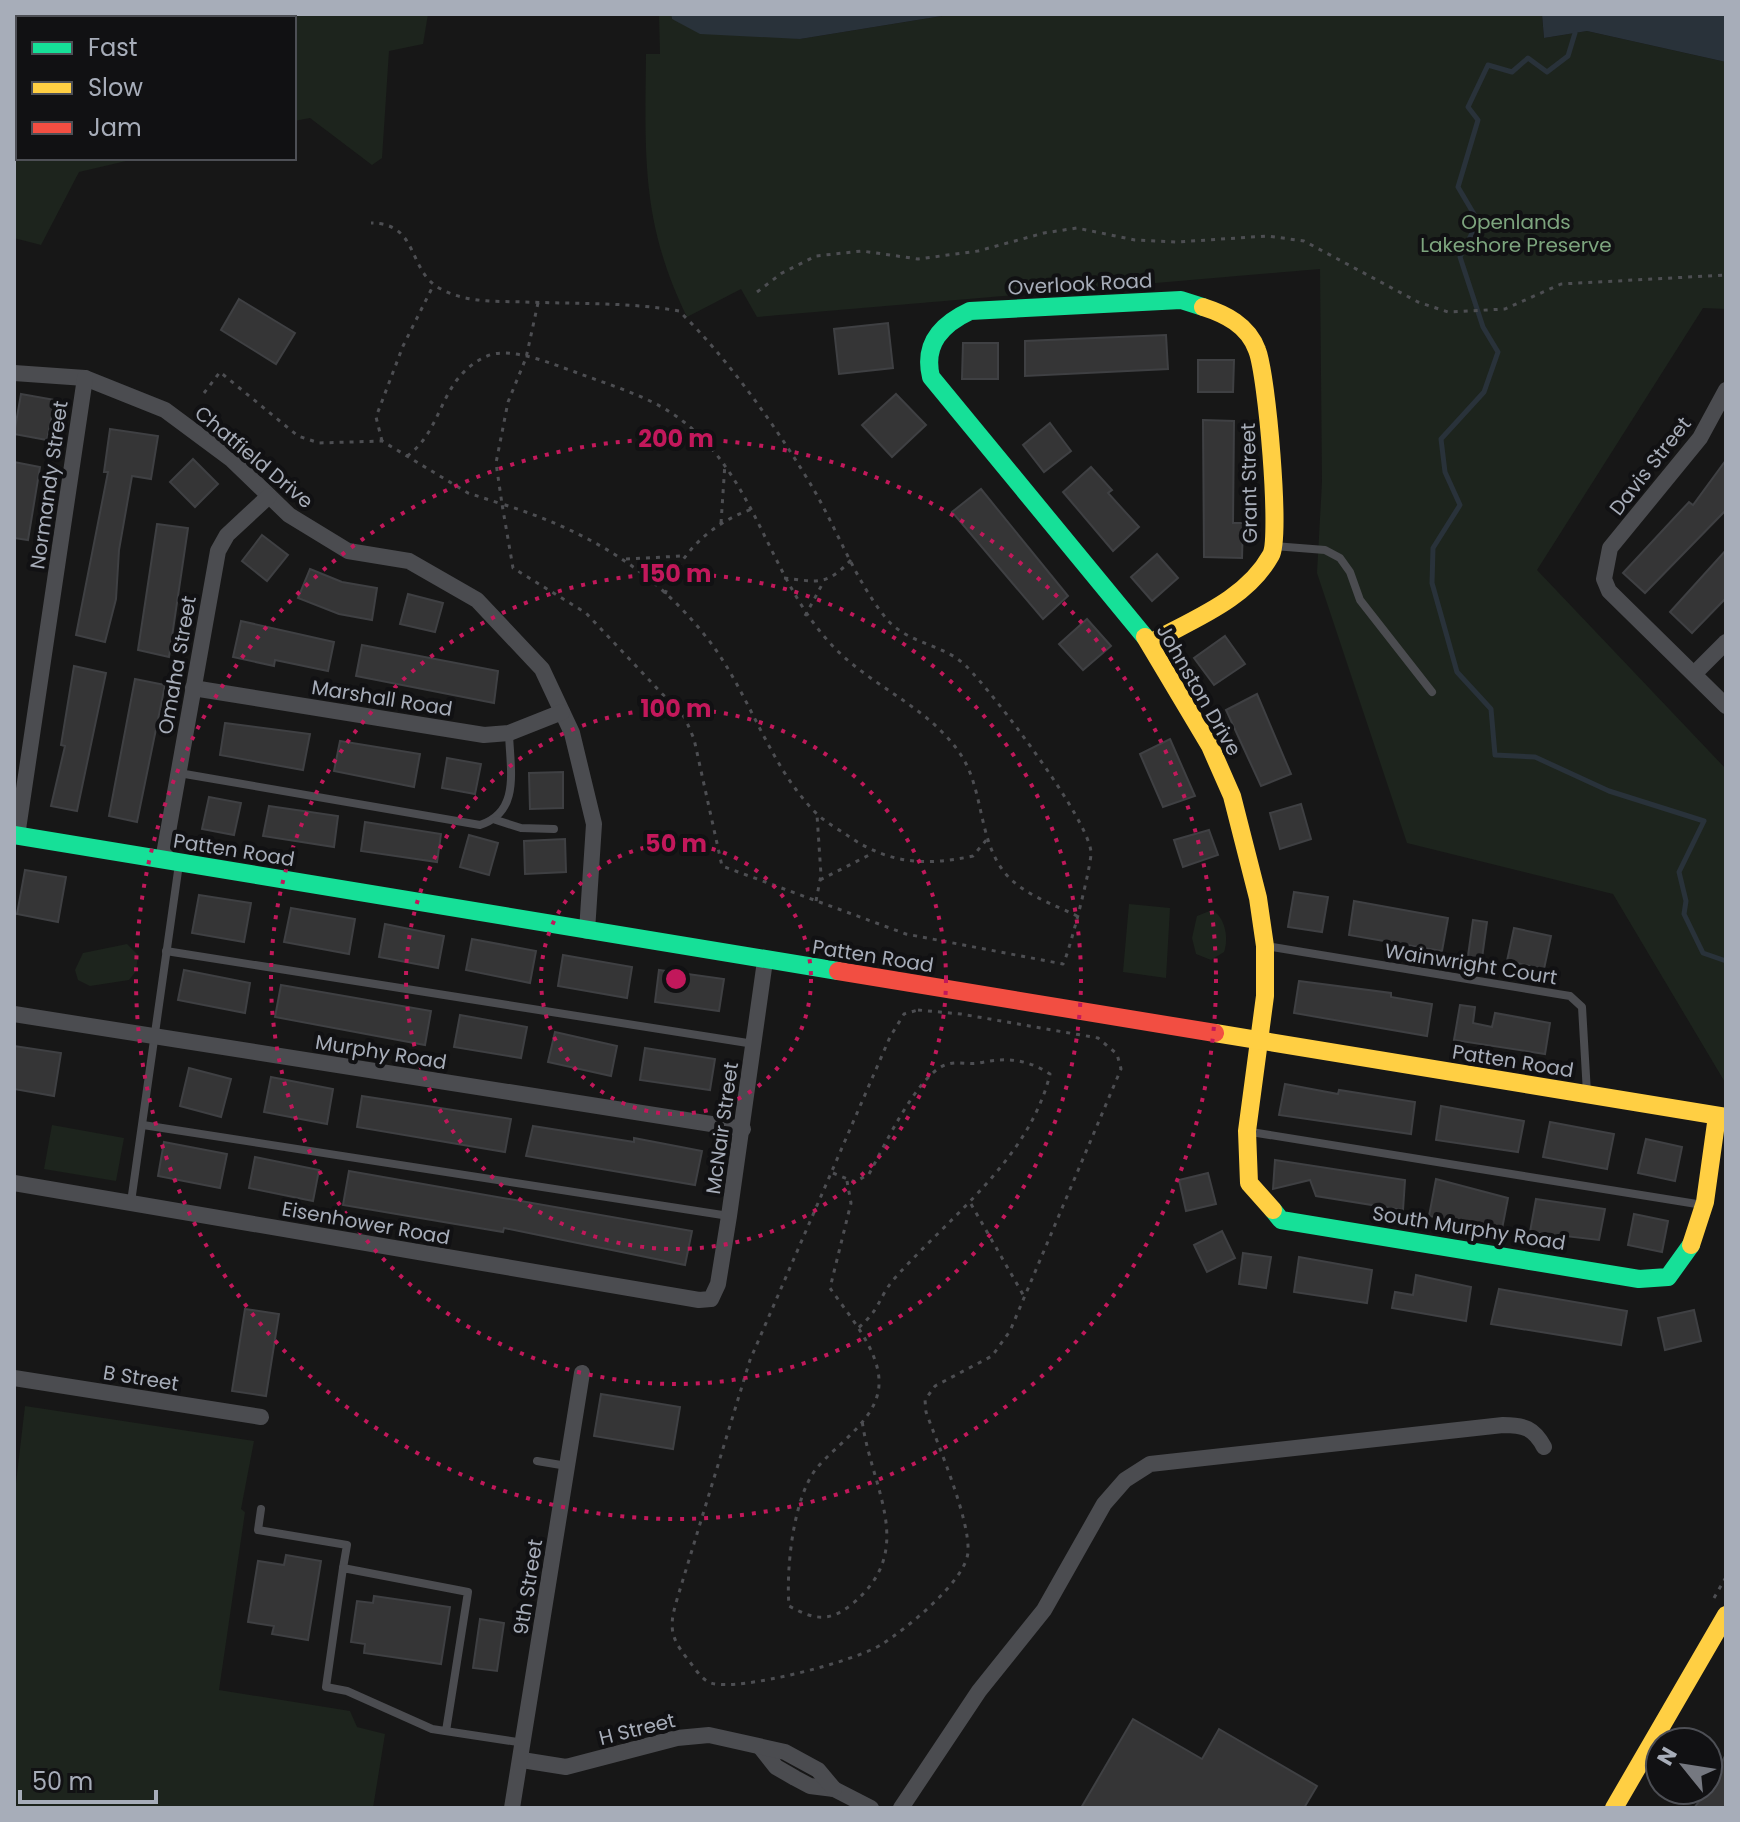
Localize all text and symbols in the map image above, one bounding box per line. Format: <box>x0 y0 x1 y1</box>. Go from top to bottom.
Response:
legend <box>16 16 296 160</box>
text: Fast <box>88 31 138 64</box>
text: Slow <box>88 71 143 104</box>
text: Jam <box>88 111 142 144</box>
park label: Openlands Lakeshore Preserve <box>1420 208 1612 259</box>
street label: Overlook Road <box>1007 266 1153 302</box>
street label: Normandy Street <box>23 399 75 571</box>
street label: Chatfield Drive <box>189 399 319 515</box>
street label: Davis Street <box>1603 411 1697 521</box>
text: 200 m <box>638 422 714 455</box>
street label: Grant Street <box>1234 422 1264 544</box>
text: 150 m <box>641 557 711 590</box>
street label: Omaha Street <box>151 594 203 736</box>
street label: Johnston Drive <box>1150 619 1248 761</box>
street label: Marshall Road <box>310 673 454 723</box>
text: 100 m <box>641 692 711 725</box>
street label: Patten Road <box>171 827 297 873</box>
text: 50 m <box>645 827 707 860</box>
street label: Patten Road <box>810 933 936 979</box>
street label: Wainwright Court <box>1383 937 1559 991</box>
centre of rings <box>662 965 690 993</box>
street label: Murphy Road <box>313 1028 449 1076</box>
street label: Patten Road <box>1450 1038 1576 1084</box>
street label: McNair Street <box>699 1060 745 1196</box>
street label: Eisenhower Road <box>280 1194 452 1252</box>
street label: South Murphy Road <box>1370 1199 1568 1257</box>
street label: B Street <box>101 1358 181 1398</box>
street label: 9th Street <box>507 1537 549 1637</box>
street label: H Street <box>596 1706 678 1752</box>
north arrow <box>1644 1726 1724 1806</box>
text: N <box>1650 1741 1685 1771</box>
scale bar <box>20 1754 156 1804</box>
text: 50 m <box>32 1765 93 1798</box>

